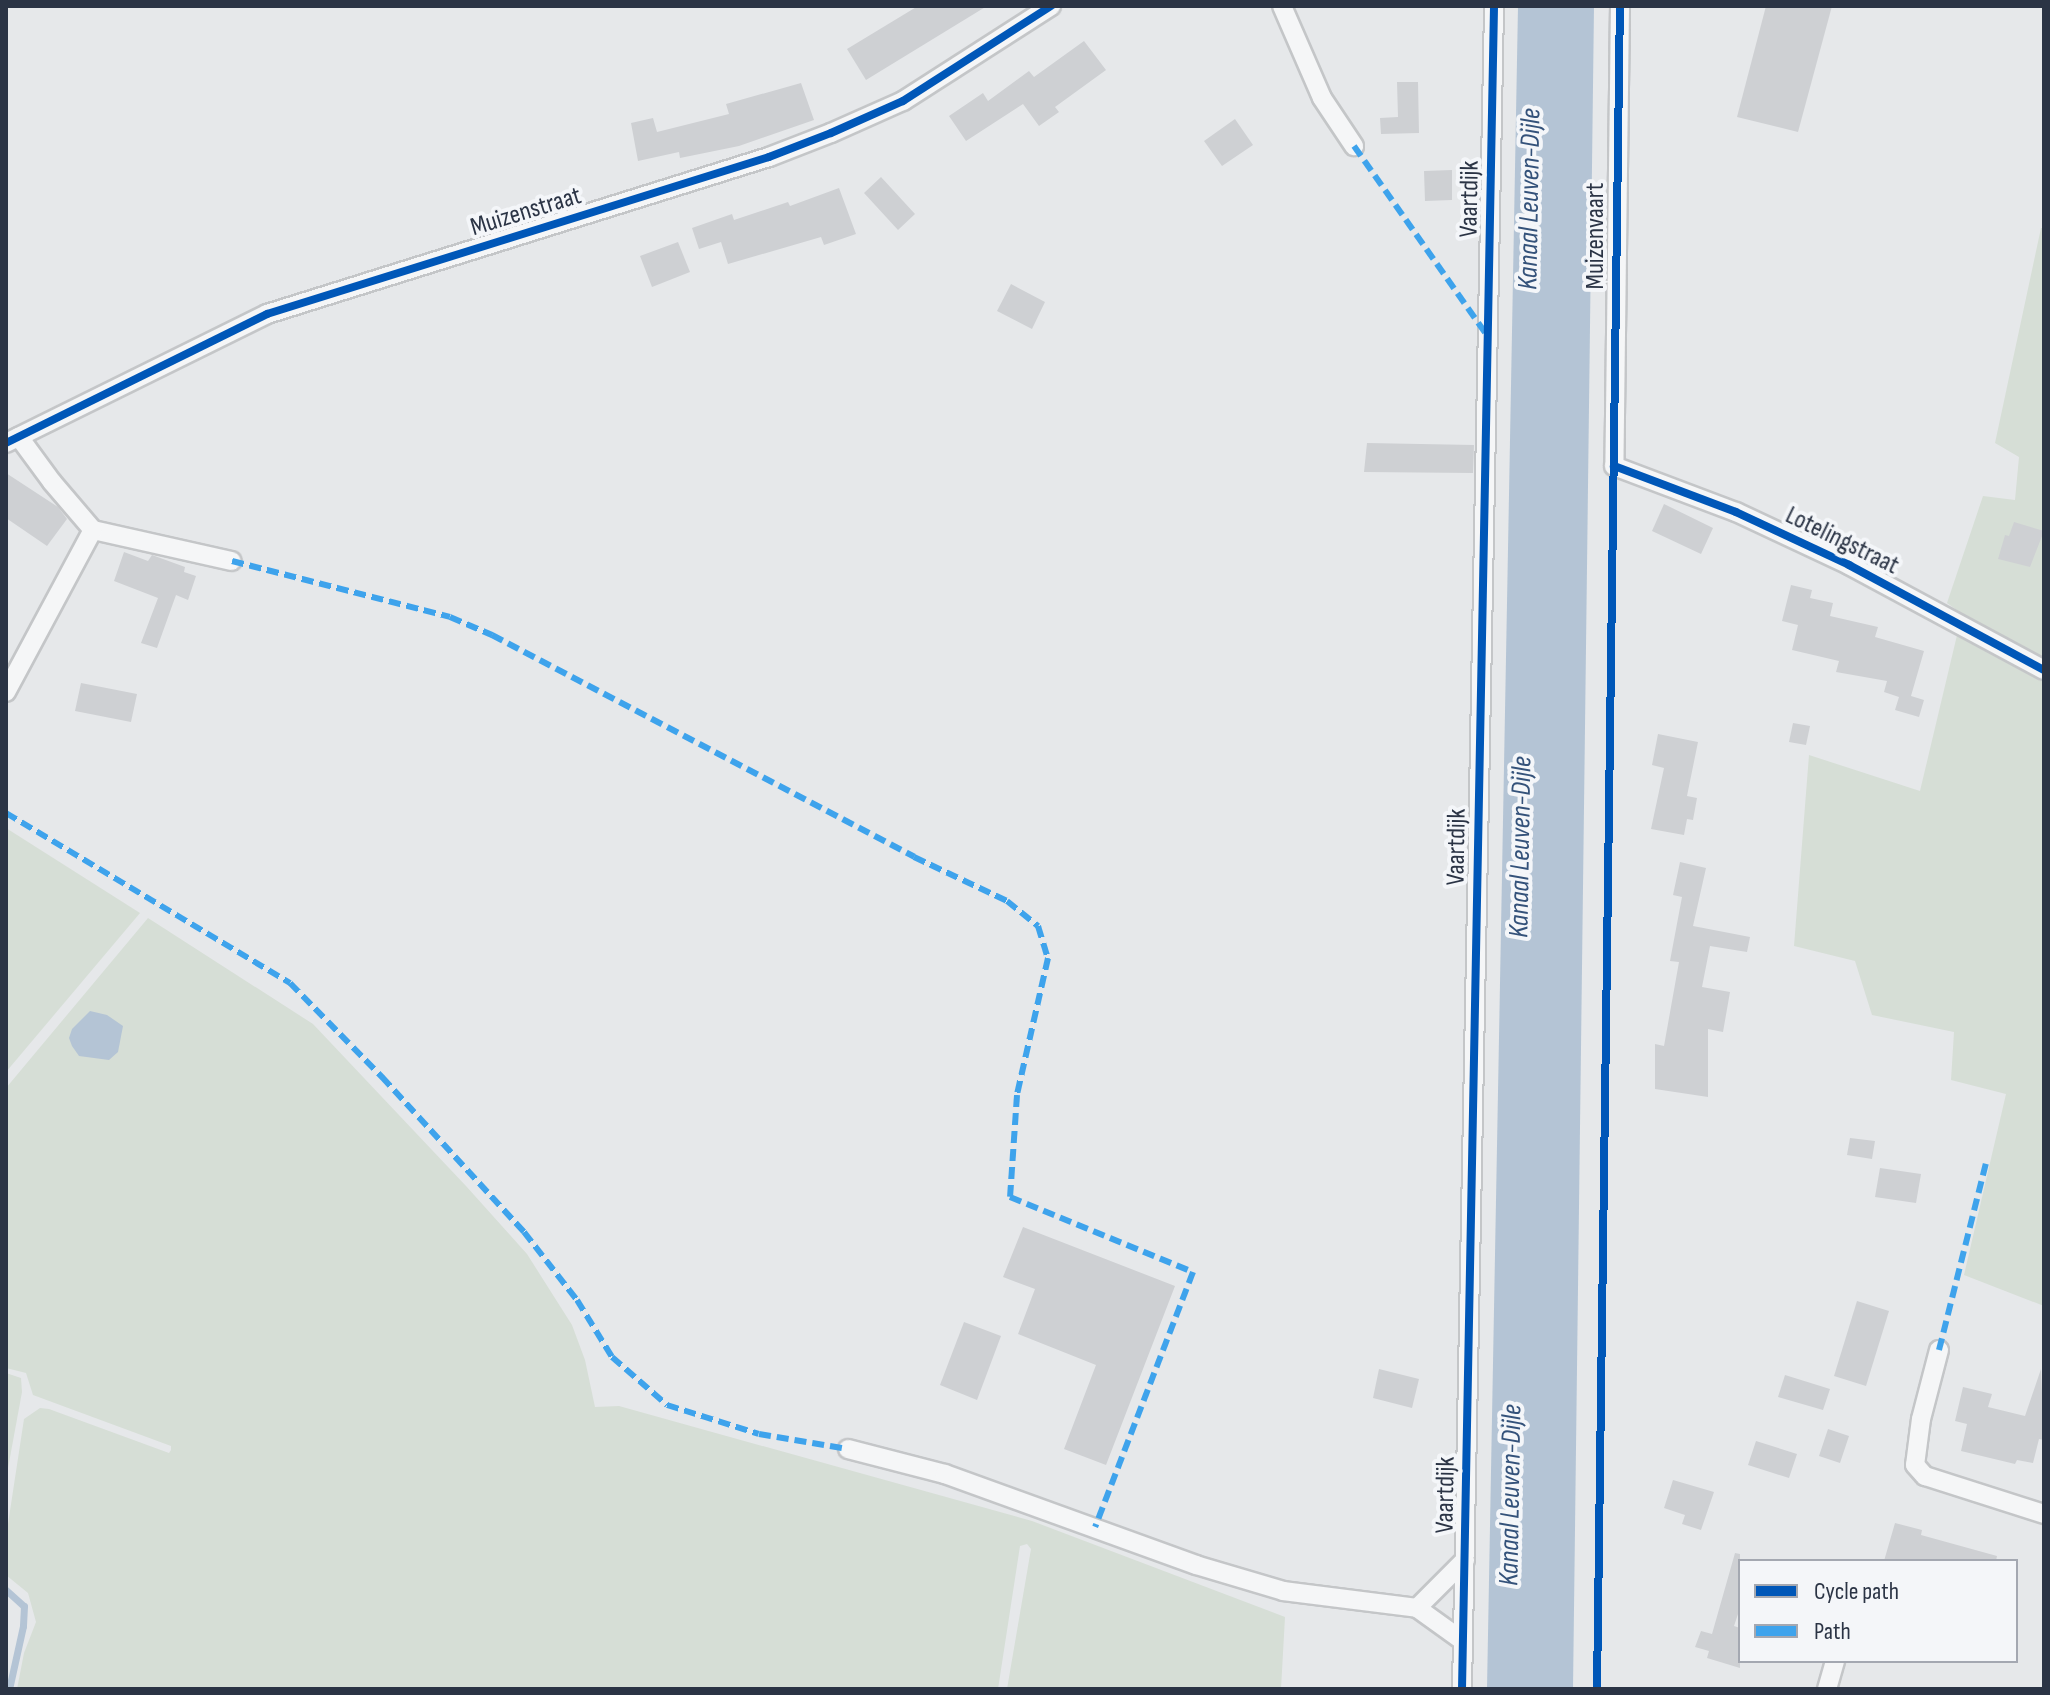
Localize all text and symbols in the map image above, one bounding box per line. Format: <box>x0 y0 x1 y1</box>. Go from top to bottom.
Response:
water label: Kanaal Leuven-Dijle <box>1512 108 1548 290</box>
street label: Vaartdijk <box>1454 160 1486 238</box>
street label: Muizenstraat <box>467 180 585 244</box>
street label: Muizenvaart <box>1580 182 1612 290</box>
street label: Lotelingstraat <box>1780 500 1904 582</box>
water label: Kanaal Leuven-Dijle <box>1503 756 1539 938</box>
street label: Vaartdijk <box>1441 808 1473 886</box>
water label: Kanaal Leuven-Dijle <box>1493 1404 1529 1586</box>
street label: Vaartdijk <box>1430 1456 1462 1534</box>
legend <box>1738 1559 2018 1663</box>
text: Cycle path <box>1814 1577 1899 1606</box>
text: Path <box>1814 1617 1851 1646</box>

